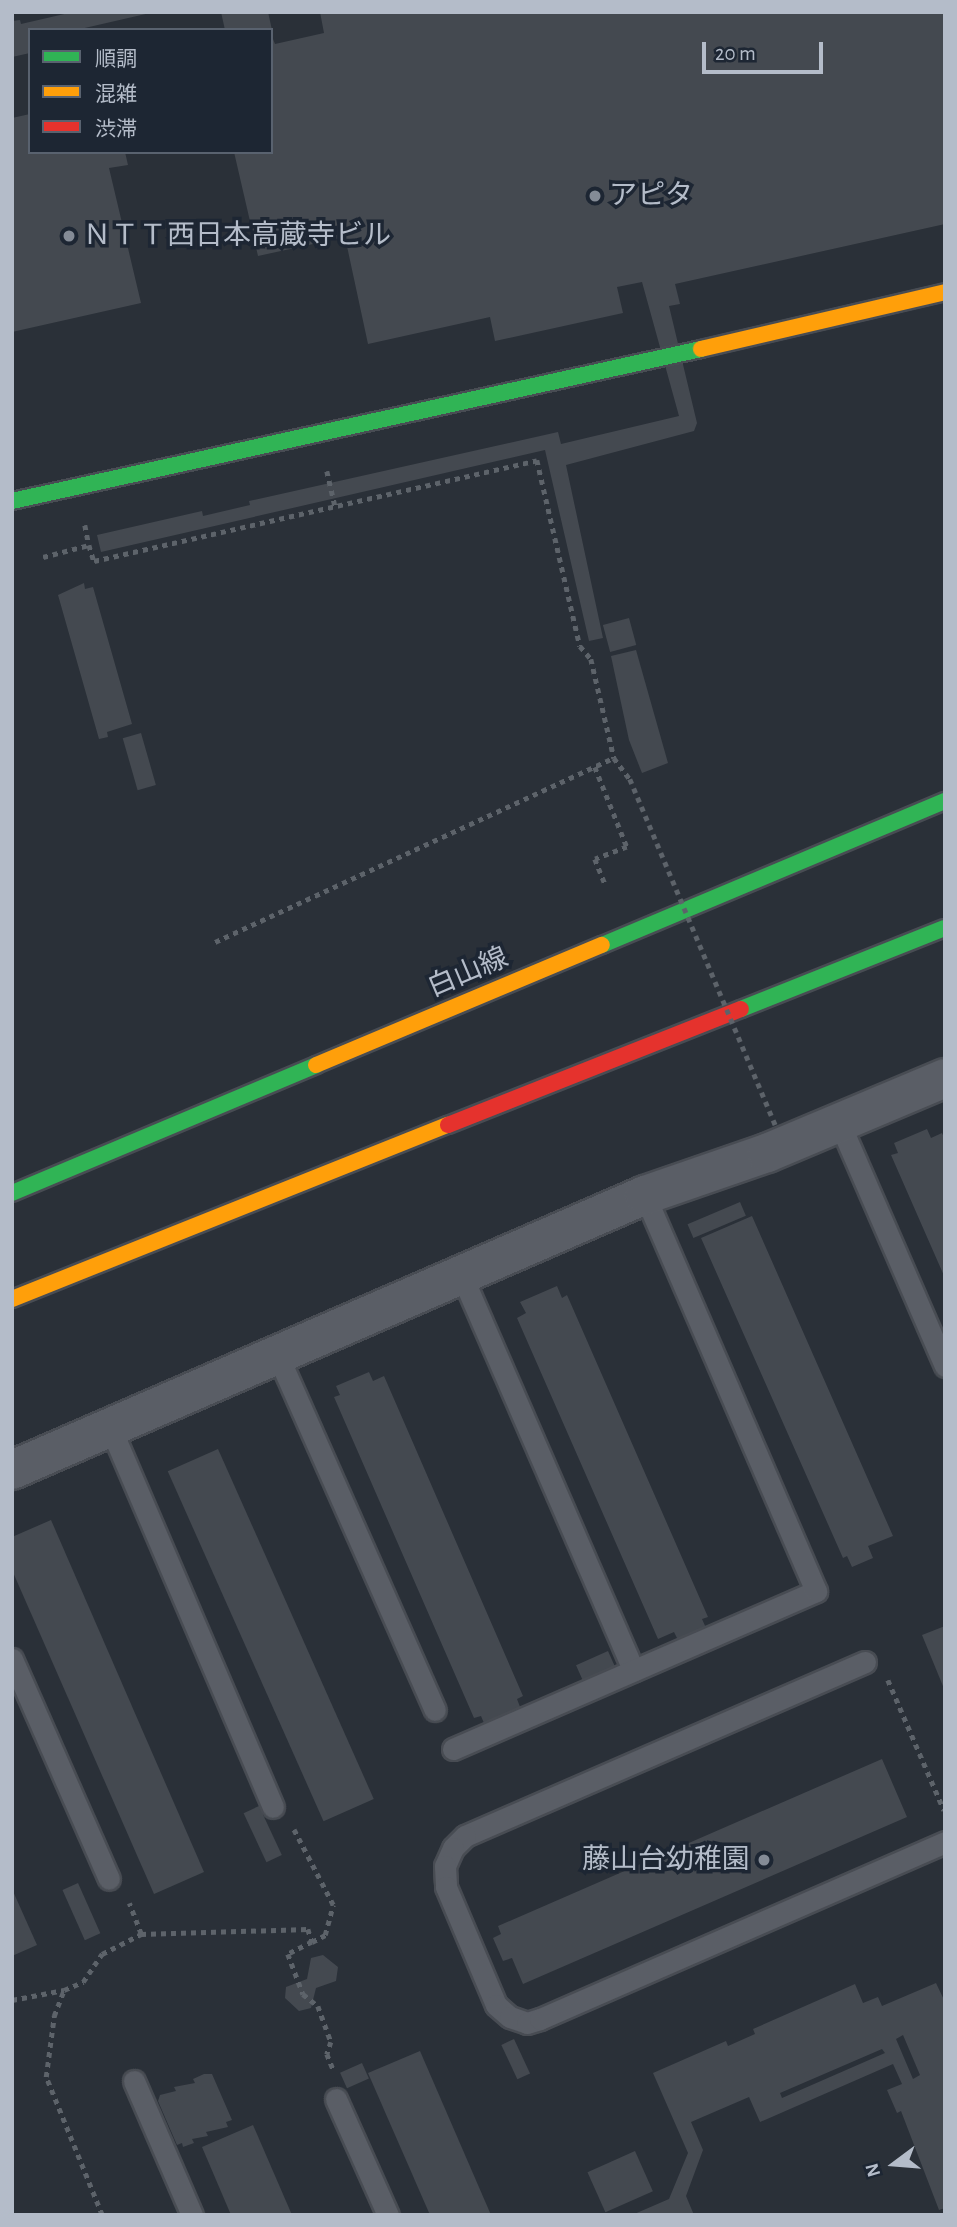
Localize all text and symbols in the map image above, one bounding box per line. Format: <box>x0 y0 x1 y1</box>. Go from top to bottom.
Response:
legend <box>28 28 273 154</box>
scale bar <box>705 28 826 72</box>
text: 20 m <box>715 43 756 64</box>
text: 順調 <box>95 49 137 70</box>
text: 混雑 <box>95 84 137 105</box>
text: 渋滞 <box>95 119 137 140</box>
place label: アピタ <box>609 179 693 213</box>
marker: アピタ <box>587 188 603 204</box>
place label: ＮＴＴ西日本高蔵寺ビル <box>83 219 391 253</box>
marker: ＮＴＴ西日本高蔵寺ビル <box>61 228 77 244</box>
street label: 白山線 <box>423 941 513 1005</box>
place label: 藤山台幼稚園 <box>582 1843 750 1877</box>
marker: 藤山台幼稚園 <box>756 1852 772 1868</box>
north arrow <box>859 2129 929 2199</box>
text: N <box>862 2161 884 2179</box>

